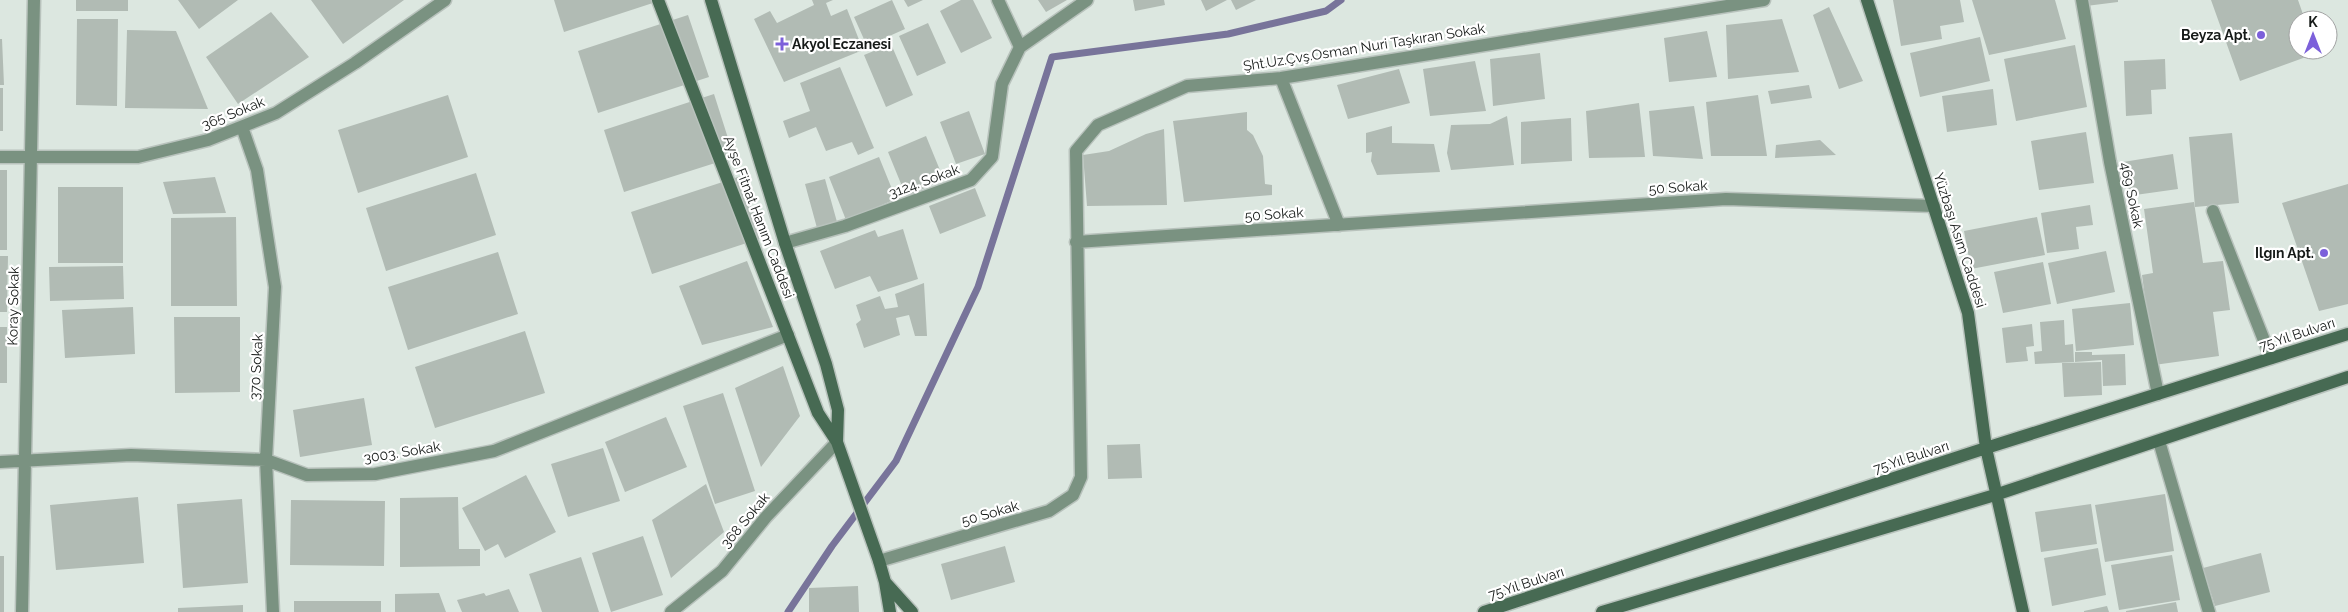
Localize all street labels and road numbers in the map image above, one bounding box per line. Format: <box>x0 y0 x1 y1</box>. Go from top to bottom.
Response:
street label: Şht.Uz.Çvş.Osman Nuri Taşkıran Sokak <box>1242 20 1487 74</box>
street label: 365 Sokak <box>199 93 267 133</box>
street label: Ayşe Fitnat Hanım Caddesi <box>721 133 797 301</box>
street label: 469 Sokak <box>2117 160 2147 230</box>
street label: 3124. Sokak <box>887 161 962 201</box>
street label: Yüzbaşı Asım Caddesi <box>1931 170 1989 310</box>
street label: 50 Sokak <box>1648 177 1709 197</box>
street label: 50 Sokak <box>1244 204 1305 224</box>
street label: Koray Sokak <box>4 266 22 346</box>
street label: 75.Yıl Bulvarı <box>2257 314 2337 354</box>
street label: 370 Sokak <box>246 333 266 400</box>
street label: 75.Yıl Bulvarı <box>1871 437 1951 477</box>
street label: 3003. Sokak <box>362 438 442 466</box>
street label: 368 Sokak <box>717 489 773 551</box>
street label: 50 Sokak <box>959 497 1021 529</box>
street label: 75.Yıl Bulvarı <box>1486 563 1566 603</box>

